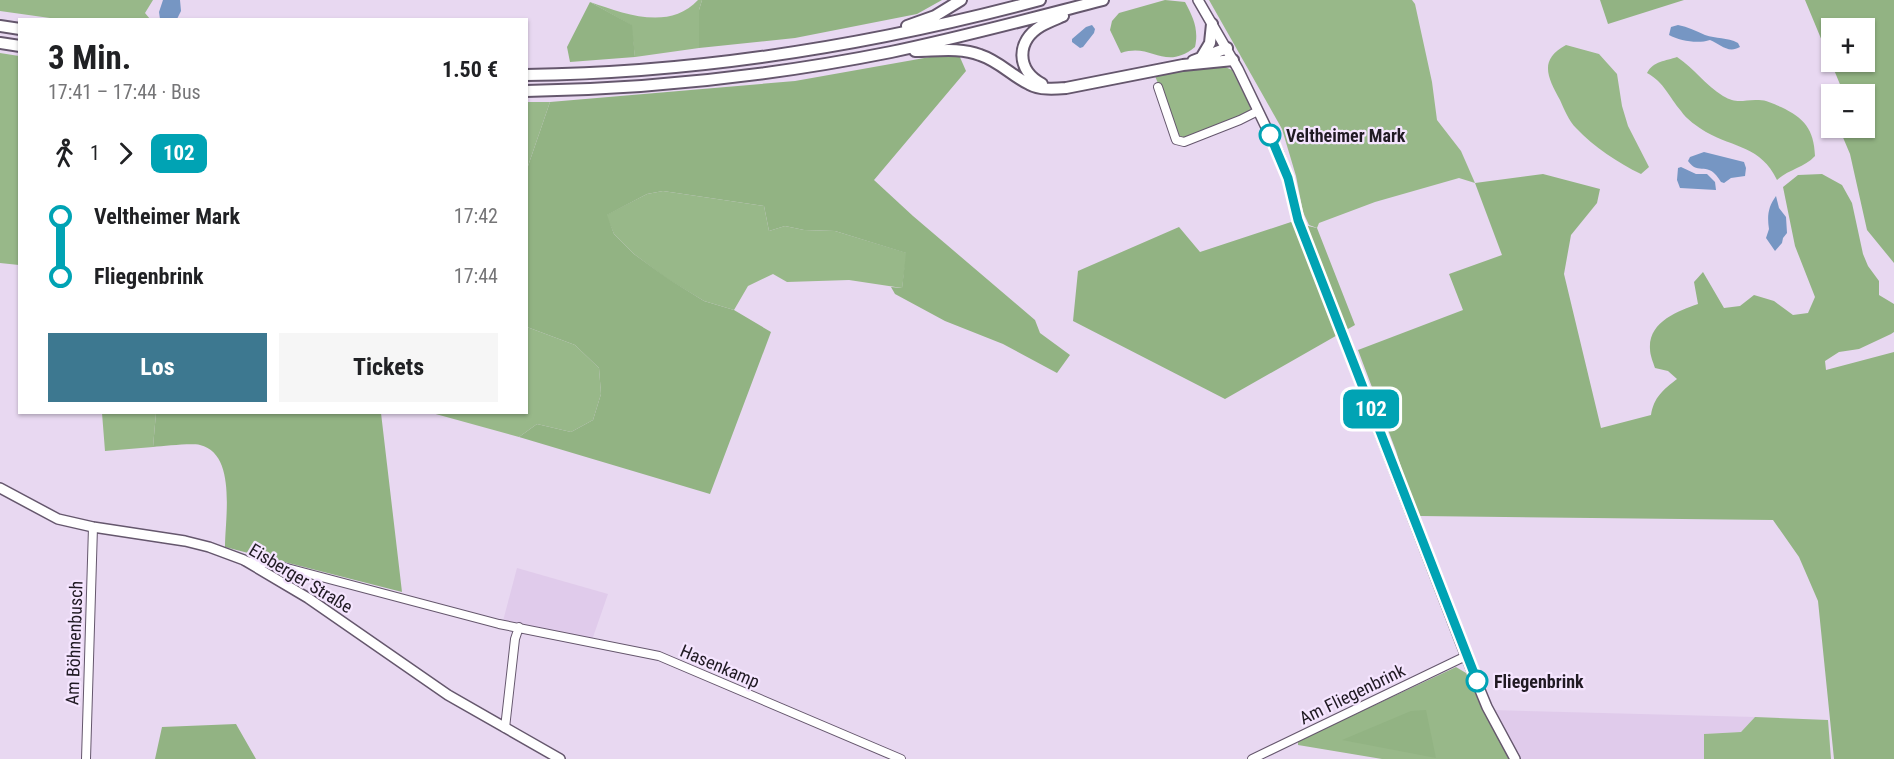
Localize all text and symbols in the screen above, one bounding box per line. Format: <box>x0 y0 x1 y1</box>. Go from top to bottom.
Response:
map controls <box>1821 18 1875 138</box>
button: + <box>1821 18 1875 72</box>
text: 3 Min. <box>48 38 131 77</box>
text: 1.50 € <box>442 57 498 82</box>
text: 17:41 – 17:44 · Bus <box>48 80 201 104</box>
button: − <box>1821 84 1875 138</box>
marker: Veltheimer Mark <box>1259 124 1281 146</box>
place label: Veltheimer Mark <box>1286 125 1406 146</box>
icon: walk <box>48 137 81 170</box>
icon: forward <box>109 137 142 170</box>
text: 1 <box>90 141 100 165</box>
text: 102 <box>163 141 195 165</box>
text: Veltheimer Mark <box>94 204 240 229</box>
text: 17:42 <box>454 204 498 228</box>
text: Fliegenbrink <box>94 264 204 289</box>
text: 17:44 <box>454 264 498 288</box>
button: Los <box>48 333 267 402</box>
button: Tickets <box>279 333 498 402</box>
line badge: 102 <box>1336 390 1406 428</box>
text: 102 <box>1355 397 1387 421</box>
street label: Eisberger Straße <box>245 539 357 617</box>
street label: Am Böhnenbusch <box>61 581 87 705</box>
street label: Hasenkamp <box>677 640 763 692</box>
street label: Am Fliegenbrink <box>1296 659 1408 729</box>
marker: Fliegenbrink <box>1466 670 1488 692</box>
place label: Fliegenbrink <box>1494 671 1584 692</box>

